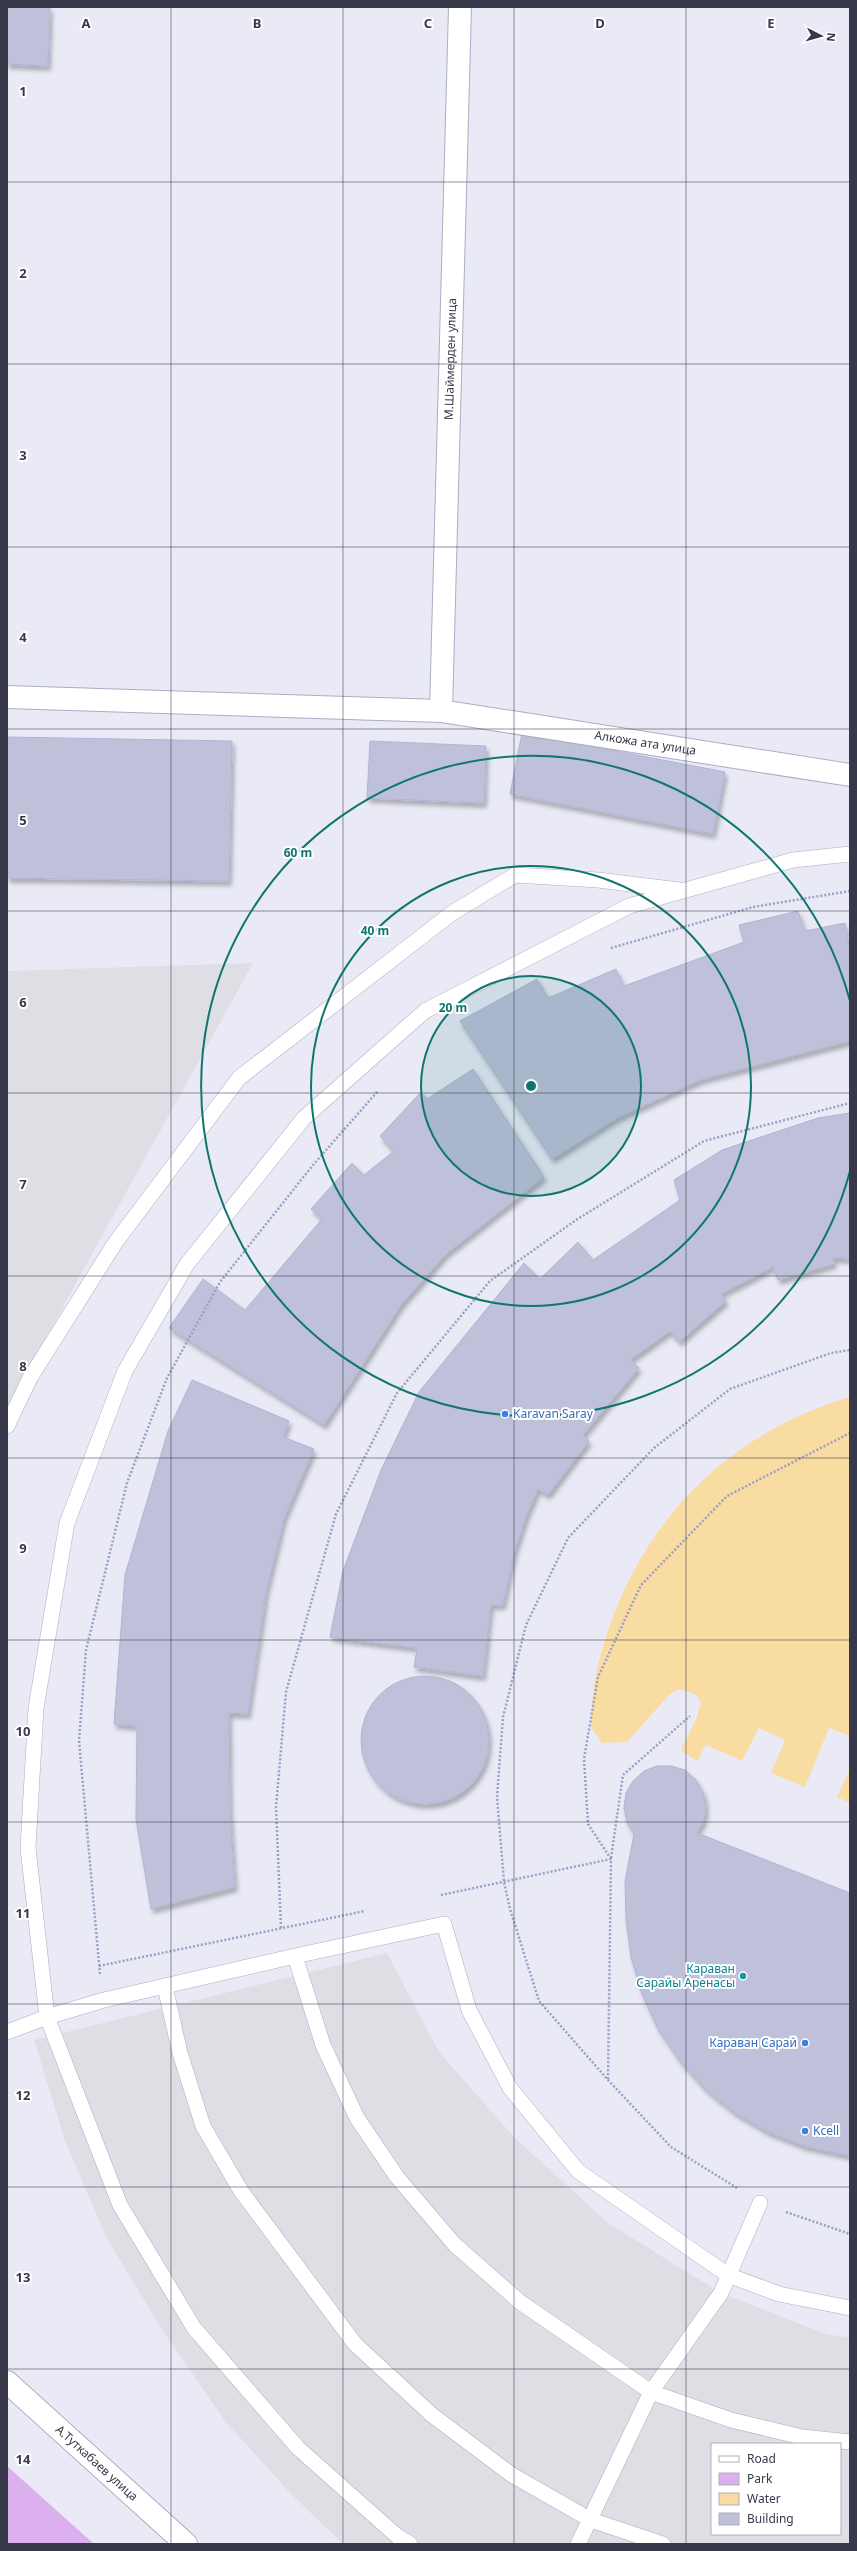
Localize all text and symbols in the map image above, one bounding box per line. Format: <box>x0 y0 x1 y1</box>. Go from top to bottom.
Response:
text: A <box>82 14 91 32</box>
text: B <box>253 14 261 32</box>
text: C <box>424 14 432 32</box>
text: D <box>595 14 605 32</box>
text: E <box>767 14 775 32</box>
north arrow <box>801 16 841 56</box>
text: N <box>824 32 839 42</box>
text: 1 <box>19 82 27 100</box>
text: 2 <box>19 264 27 282</box>
street label: М.Шаймерден улица <box>440 298 460 420</box>
text: 3 <box>19 446 27 464</box>
text: 4 <box>19 628 27 646</box>
street label: Алкожа ата улица <box>593 726 697 759</box>
text: 5 <box>19 811 27 829</box>
text: 60 m <box>284 844 312 861</box>
text: 40 m <box>361 922 389 939</box>
text: 6 <box>19 993 27 1011</box>
text: 20 m <box>439 999 467 1016</box>
centre of rings <box>524 1079 538 1093</box>
text: 7 <box>19 1175 27 1193</box>
text: 8 <box>19 1357 27 1375</box>
place label: Karavan Saray <box>513 1405 594 1422</box>
marker: Karavan Saray <box>500 1409 510 1419</box>
text: 9 <box>19 1539 27 1557</box>
text: 10 <box>16 1722 30 1740</box>
text: 11 <box>16 1904 30 1922</box>
place label: Караван Сарайы Аренасы <box>636 1960 735 1991</box>
marker: Караван Сарайы Аренасы <box>738 1971 748 1981</box>
place label: Караван Сарай <box>709 2034 797 2051</box>
marker: Караван Сарай <box>800 2038 810 2048</box>
text: 12 <box>16 2086 30 2104</box>
place label: Kcell <box>813 2122 839 2139</box>
marker: Kcell <box>800 2126 810 2136</box>
text: 13 <box>16 2268 30 2286</box>
street label: А.Туткабаев улица <box>52 2421 142 2505</box>
legend <box>711 2443 841 2535</box>
text: 14 <box>16 2450 31 2468</box>
text: Road <box>747 2450 776 2467</box>
text: Park <box>747 2470 773 2487</box>
text: Water <box>747 2490 781 2507</box>
text: Building <box>747 2510 794 2527</box>

